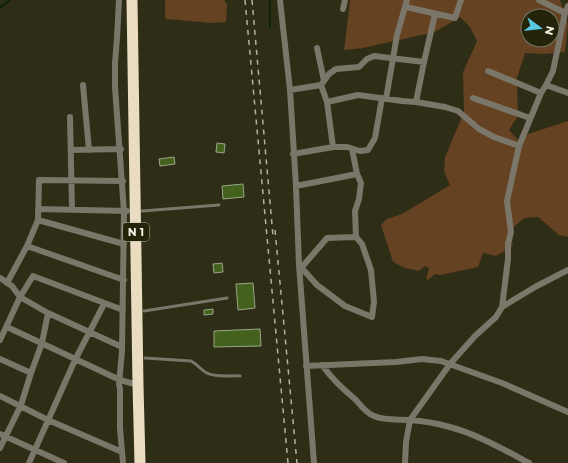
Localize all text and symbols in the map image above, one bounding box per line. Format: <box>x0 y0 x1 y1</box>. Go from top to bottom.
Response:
north arrow <box>520 8 560 48</box>
text: N <box>542 24 558 37</box>
road number: N 1 <box>123 223 149 241</box>

